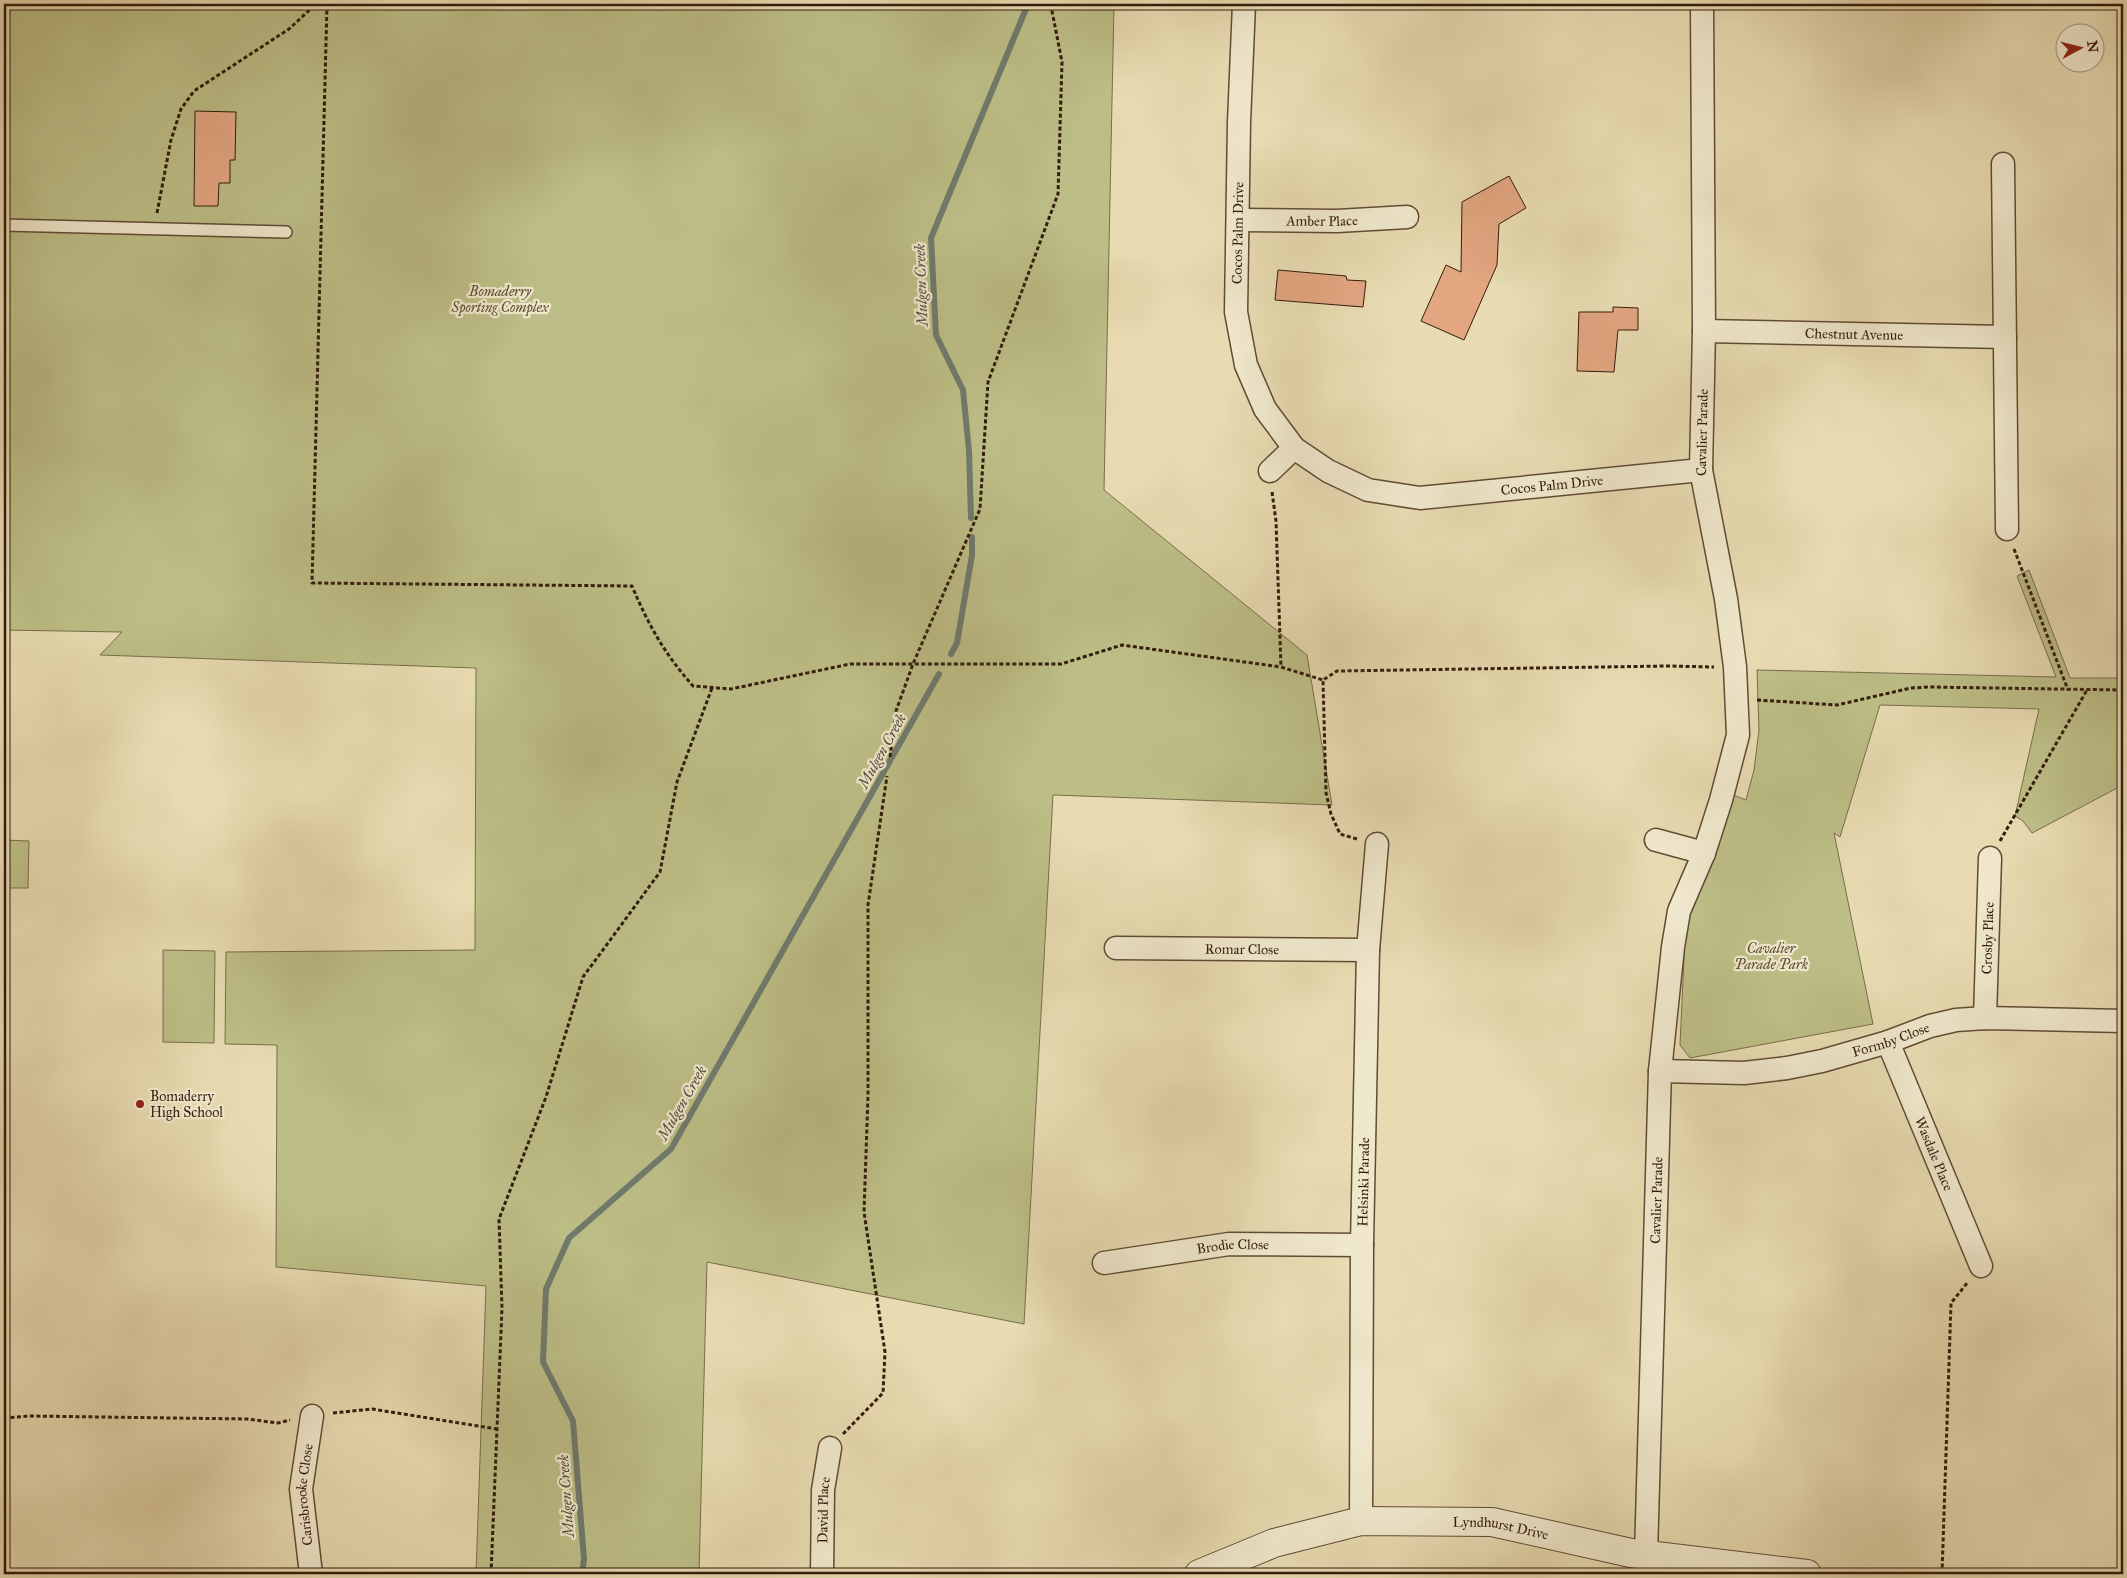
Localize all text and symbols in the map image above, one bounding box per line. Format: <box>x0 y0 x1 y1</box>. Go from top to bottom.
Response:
north arrow <box>2054 22 2104 72</box>
text: N <box>2083 40 2102 54</box>
street label: Cocos Palm Drive <box>1229 181 1247 284</box>
street label: Amber Place <box>1285 211 1358 230</box>
water label: Mulgen Creek <box>911 243 932 329</box>
park label: Bomaderry Sporting Complex <box>450 283 550 317</box>
street label: Chestnut Avenue <box>1805 325 1903 343</box>
street label: Cavalier Parade <box>1692 388 1711 478</box>
street label: Cocos Palm Drive <box>1500 471 1604 498</box>
water label: Mulgen Creek <box>853 710 910 793</box>
street label: Crosby Place <box>1978 901 1997 975</box>
street label: Romar Close <box>1205 940 1279 958</box>
park label: Cavalier Parade Park <box>1734 940 1809 973</box>
street label: Formby Close <box>1850 1018 1932 1060</box>
water label: Mulgen Creek <box>653 1062 711 1145</box>
place label: Bomaderry High School <box>150 1088 223 1121</box>
marker: Bomaderry High School <box>134 1098 146 1110</box>
street label: Wasdale Place <box>1911 1114 1957 1193</box>
street label: Helsinki Parade <box>1354 1137 1373 1227</box>
street label: Cavalier Parade <box>1646 1156 1666 1244</box>
street label: Brodie Close <box>1195 1235 1269 1257</box>
street label: Carisbrooke Close <box>292 1442 316 1546</box>
water label: Mulgen Creek <box>554 1454 578 1540</box>
street label: David Place <box>814 1475 834 1544</box>
street label: Lyndhurst Drive <box>1452 1513 1550 1543</box>

